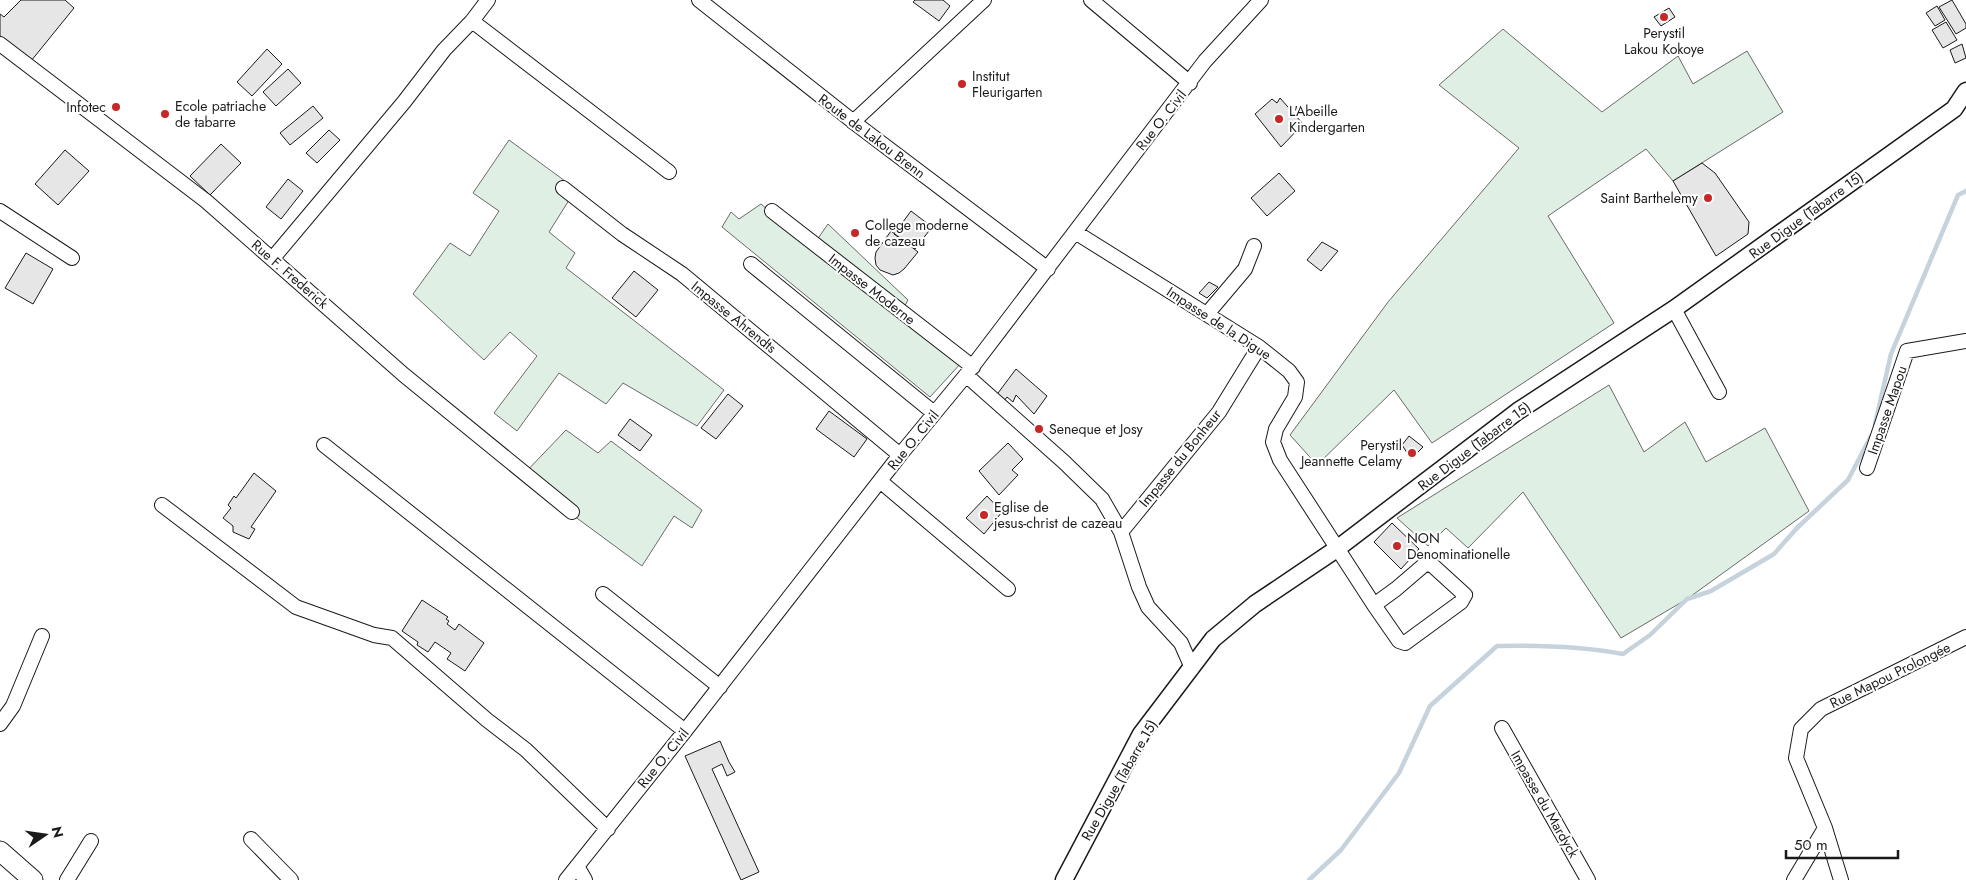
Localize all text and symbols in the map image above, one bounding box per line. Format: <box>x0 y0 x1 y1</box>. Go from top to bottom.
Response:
marker: Perystil Lakou Kokoye <box>1658 11 1670 23</box>
place label: Perystil Lakou Kokoye <box>1624 23 1704 59</box>
place label: Institut Fleurigarten <box>972 66 1043 102</box>
marker: Institut Fleurigarten <box>956 78 968 90</box>
street label: Rue O. Civil <box>1131 86 1191 154</box>
street label: Route de Lakou Brenn <box>814 89 930 183</box>
place label: Ecole patriache de tabarre <box>175 96 266 132</box>
place label: Infotec <box>66 97 106 117</box>
marker: Infotec <box>110 101 122 113</box>
place label: L'Abeille Kindergarten <box>1289 101 1365 137</box>
marker: Ecole patriache de tabarre <box>159 108 171 120</box>
marker: L'Abeille Kindergarten <box>1273 113 1285 125</box>
street label: Rue Digue (Tabarre 15) <box>1745 167 1867 263</box>
place label: Saint Barthelemy <box>1600 188 1699 208</box>
marker: Saint Barthelemy <box>1702 192 1714 204</box>
place label: College moderne de cazeau <box>865 215 968 251</box>
marker: College moderne de cazeau <box>849 227 861 239</box>
street label: Rue F. Frederick <box>247 235 333 314</box>
street label: Impasse Moderne <box>824 249 920 329</box>
street label: Impasse Ahrendts <box>687 276 781 358</box>
street label: Impasse de la Digue <box>1163 282 1275 364</box>
street label: Impasse Mapou <box>1862 363 1912 457</box>
street label: Rue Digue (Tabarre 15) <box>1413 397 1535 495</box>
street label: Impasse du Bonheur <box>1134 405 1226 511</box>
street label: Rue O. Civil <box>883 406 943 474</box>
place label: Seneque et Josy <box>1049 419 1144 439</box>
marker: Seneque et Josy <box>1033 423 1045 435</box>
place label: Perystil Jeannette Celamy <box>1299 435 1403 471</box>
marker: Perystil Jeannette Celamy <box>1406 447 1418 459</box>
place label: Eglise de jesus-christ de cazeau <box>993 497 1122 533</box>
marker: Eglise de jesus-christ de cazeau <box>978 509 990 521</box>
place label: NON Denominationelle <box>1407 528 1510 564</box>
marker: NON Denominationelle <box>1391 540 1403 552</box>
street label: Rue Mapou Prolongée <box>1826 637 1954 713</box>
street label: Rue Digue (Tabarre 15) <box>1076 716 1162 844</box>
street label: Rue O. Civil <box>633 724 693 792</box>
street label: Impasse du Mardyck <box>1506 747 1584 862</box>
north arrow <box>20 810 70 860</box>
text: N <box>47 824 69 840</box>
scale bar <box>1786 828 1898 860</box>
text: 50 m <box>1794 834 1828 856</box>

